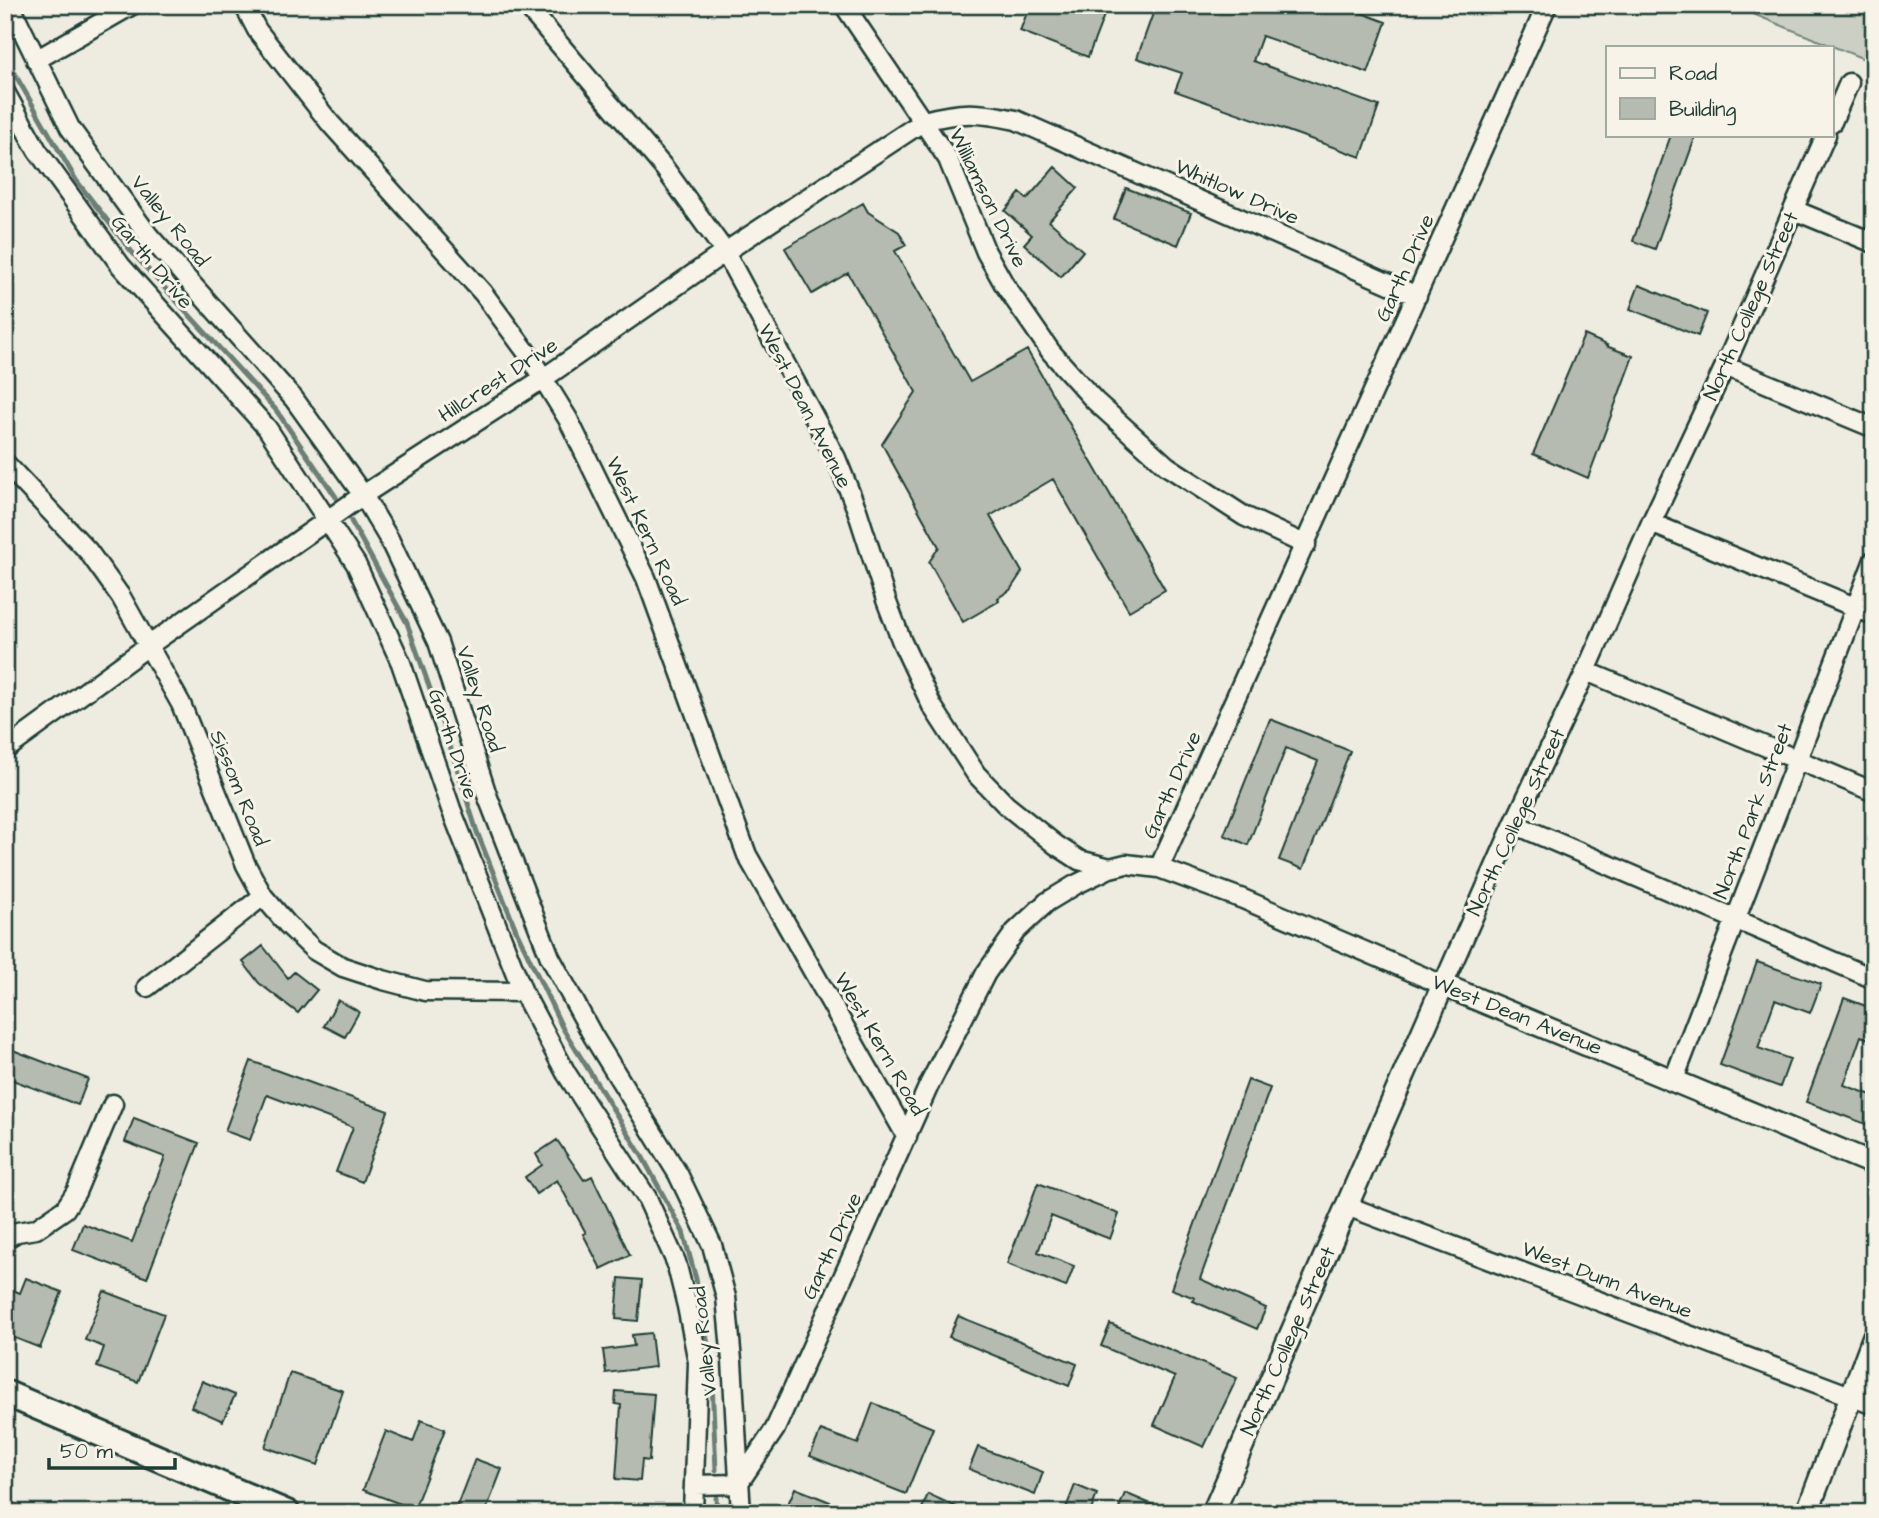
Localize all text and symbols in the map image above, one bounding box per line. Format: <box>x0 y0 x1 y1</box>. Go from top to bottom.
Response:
legend <box>1606 46 1834 136</box>
text: Road <box>1669 59 1717 88</box>
text: Building <box>1669 95 1737 126</box>
street label: Williamson Drive <box>942 123 1034 273</box>
street label: Whitlow Drive <box>1170 152 1304 232</box>
street label: Valley Road <box>123 169 216 274</box>
street label: North College Street <box>1696 207 1808 406</box>
street label: Garth Drive <box>104 209 200 315</box>
street label: Garth Drive <box>1368 210 1442 326</box>
street label: West Dean Avenue <box>751 319 859 493</box>
street label: Hillcrest Drive <box>433 331 563 429</box>
street label: West Kern Road <box>599 452 693 610</box>
street label: Valley Road <box>447 642 511 757</box>
street label: Garth Drive <box>421 685 485 803</box>
street label: North Park Street <box>1706 719 1800 903</box>
street label: North College Street <box>1460 723 1574 921</box>
street label: Sissom Road <box>203 726 275 850</box>
street label: Garth Drive <box>1135 727 1209 843</box>
street label: West Kern Road <box>827 967 933 1121</box>
street label: West Dean Avenue <box>1427 968 1607 1062</box>
street label: Garth Drive <box>795 1188 869 1304</box>
street label: West Dunn Avenue <box>1518 1234 1696 1326</box>
street label: North College Street <box>1233 1242 1345 1441</box>
street label: Valley Road <box>684 1284 726 1397</box>
scale bar <box>49 1427 175 1471</box>
text: 50 m <box>60 1437 114 1466</box>

